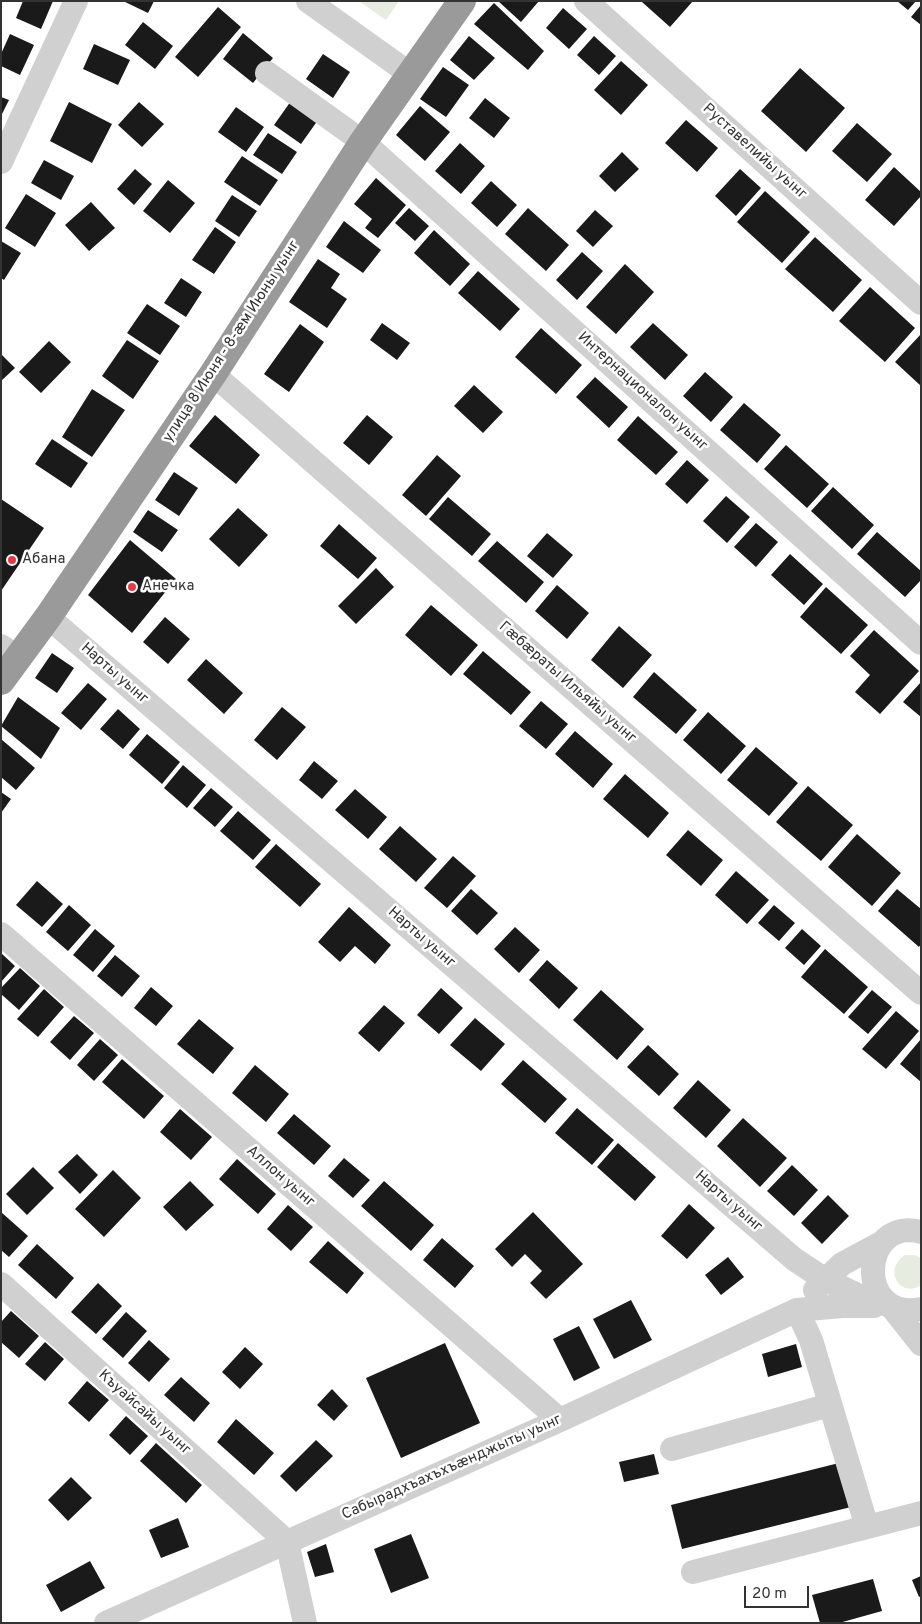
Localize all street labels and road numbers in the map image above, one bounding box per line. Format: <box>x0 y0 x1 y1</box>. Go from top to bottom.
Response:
street label: Руставелийы уынг <box>698 100 810 204</box>
street label: улица 8 Июня - 8-ӕм Июны уынг <box>160 238 304 446</box>
street label: Интернационалон уынг <box>573 329 711 455</box>
street label: Гæбæраты Ильяйы уынг <box>495 618 639 748</box>
street label: Нарты уынг <box>76 640 152 708</box>
street label: Нарты уынг <box>383 904 459 972</box>
street label: Аллон уынг <box>242 1142 318 1212</box>
street label: Нарты уынг <box>690 1168 766 1236</box>
street label: Къуайсайы уынг <box>94 1367 194 1459</box>
street label: Сабырадхъахъхъæнджыты уынг <box>339 1411 565 1525</box>

